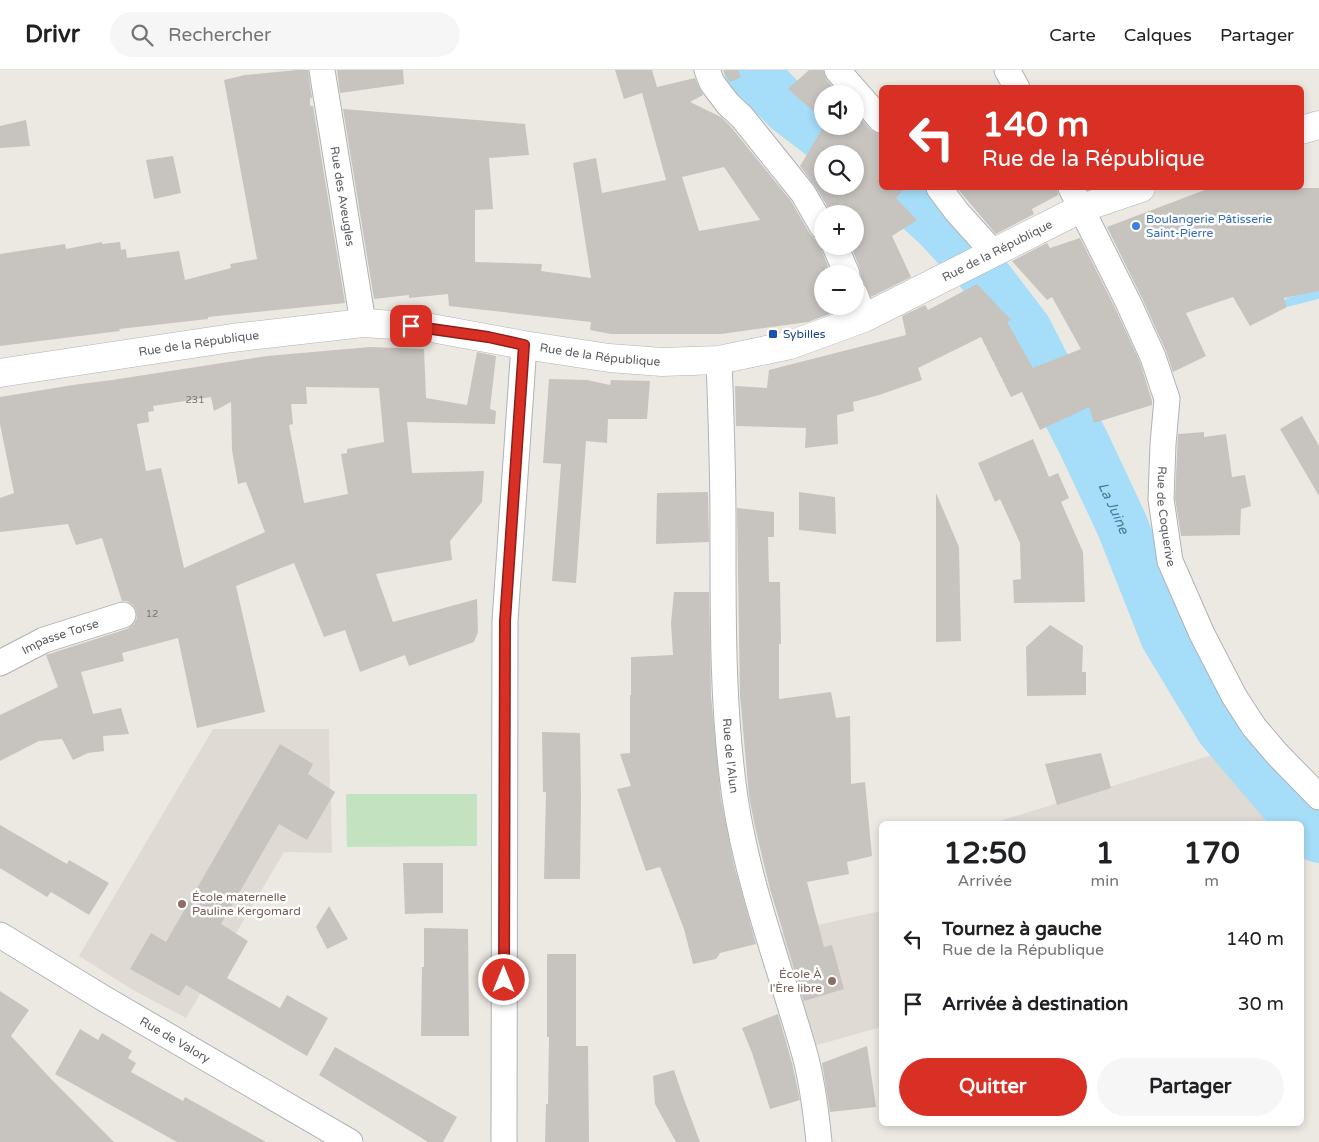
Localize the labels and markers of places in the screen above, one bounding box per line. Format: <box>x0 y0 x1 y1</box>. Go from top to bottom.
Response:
place label: Boulangerie Pâtisserie Saint-Pierre <box>1146 212 1273 240</box>
marker: Boulangerie Pâtisserie Saint-Pierre <box>1130 220 1142 232</box>
pin <box>390 305 432 347</box>
place label: Sybilles <box>783 327 826 341</box>
marker: Sybilles <box>767 328 779 340</box>
place label: École maternelle Pauline Kergomard <box>192 890 301 918</box>
marker: École maternelle Pauline Kergomard <box>176 898 188 910</box>
place label: École À l'Ère libre <box>770 967 822 995</box>
marker: École À l'Ère libre <box>826 975 838 987</box>

